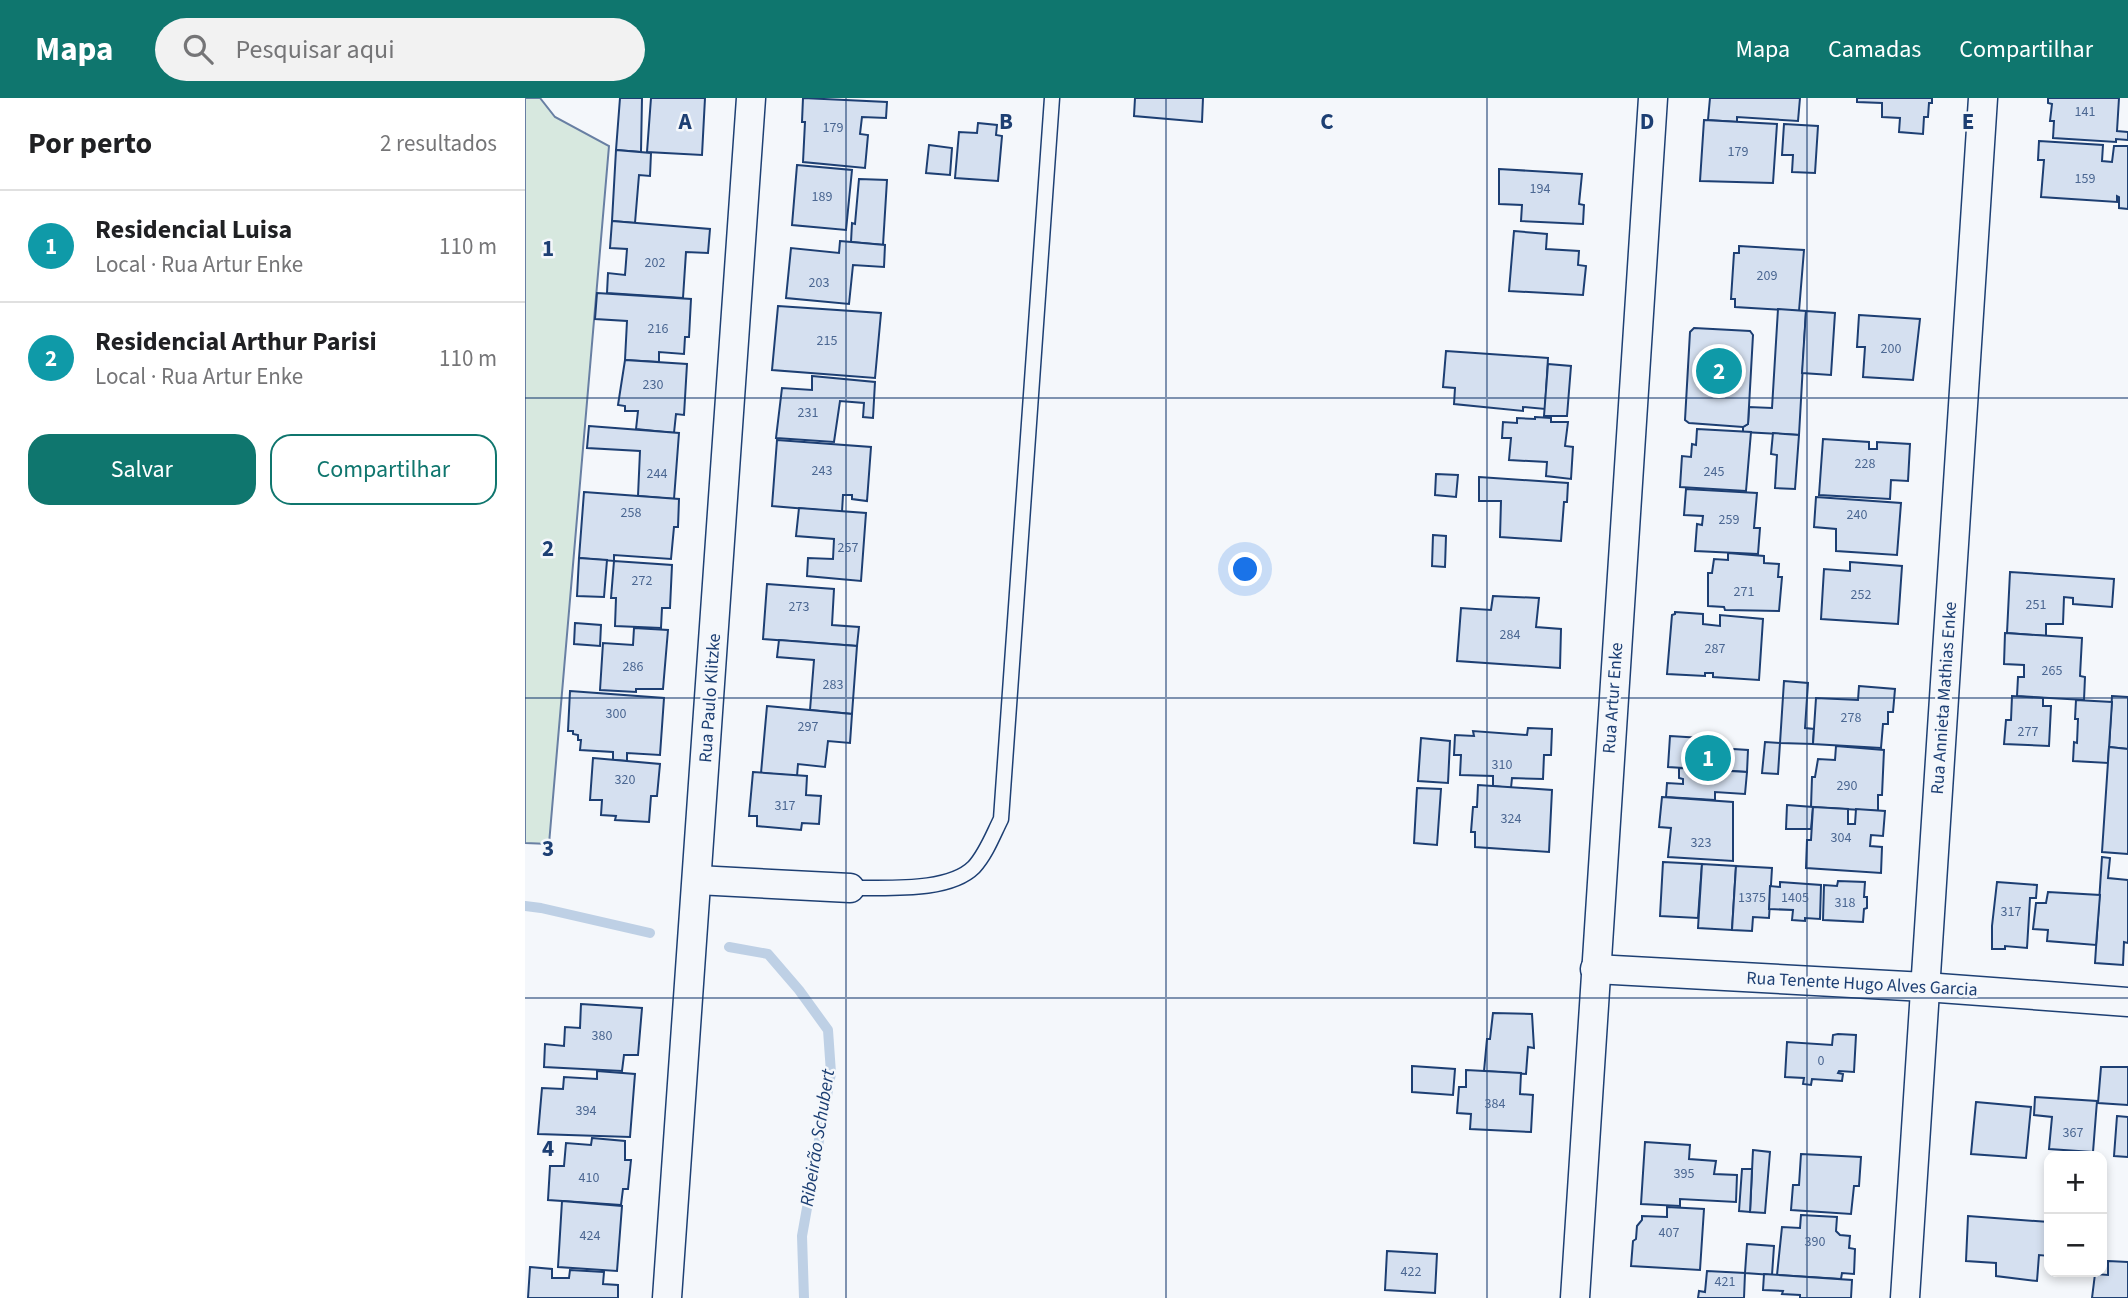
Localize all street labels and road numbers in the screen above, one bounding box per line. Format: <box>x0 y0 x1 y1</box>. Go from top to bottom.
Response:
street label: Rua Annieta Mathias Enke <box>1925 601 1963 795</box>
street label: Rua Paulo Klitzke <box>693 632 727 764</box>
street label: Rua Artur Enke <box>1597 642 1629 754</box>
street label: Rua Tenente Hugo Alves Garcia <box>1746 965 1978 1003</box>

